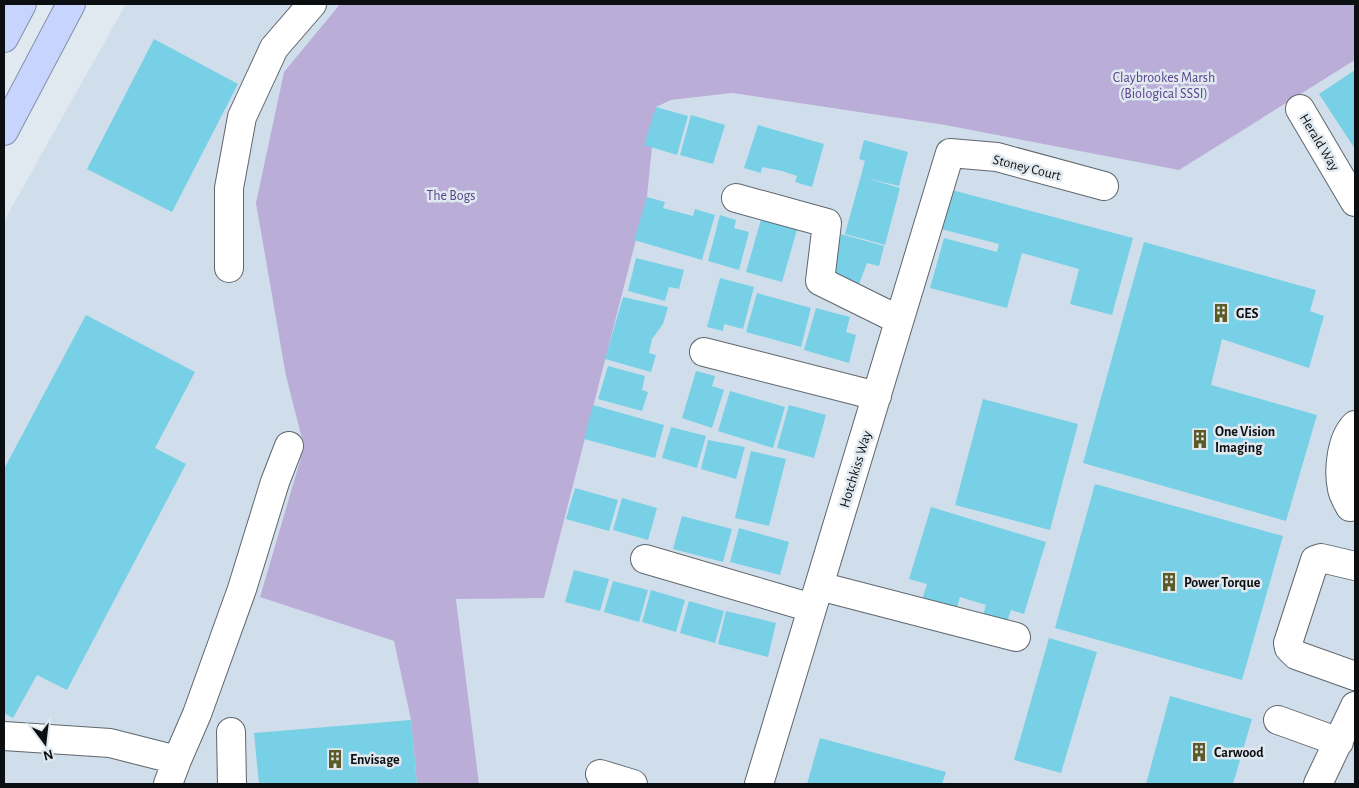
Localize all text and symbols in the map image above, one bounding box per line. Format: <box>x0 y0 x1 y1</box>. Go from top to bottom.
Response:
park label: Claybrookes Marsh (Biological SSSI) <box>1113 71 1215 101</box>
street label: Herald Way <box>1297 112 1342 173</box>
street label: Stoney Court <box>991 153 1063 183</box>
park label: The Bogs <box>426 189 476 203</box>
building icon: GES <box>1210 302 1232 324</box>
place label: GES <box>1236 307 1258 321</box>
place label: One Vision Imaging <box>1215 425 1275 455</box>
building icon: One Vision Imaging <box>1189 428 1211 450</box>
street label: Hotchkiss Way <box>838 429 874 509</box>
building icon: Power Torque <box>1158 571 1180 593</box>
place label: Power Torque <box>1184 576 1261 590</box>
north arrow <box>20 718 70 768</box>
building icon: Carwood <box>1188 741 1210 763</box>
place label: Carwood <box>1214 746 1264 760</box>
text: N <box>42 747 55 763</box>
building icon: Envisage <box>324 748 346 770</box>
place label: Envisage <box>350 753 400 767</box>

